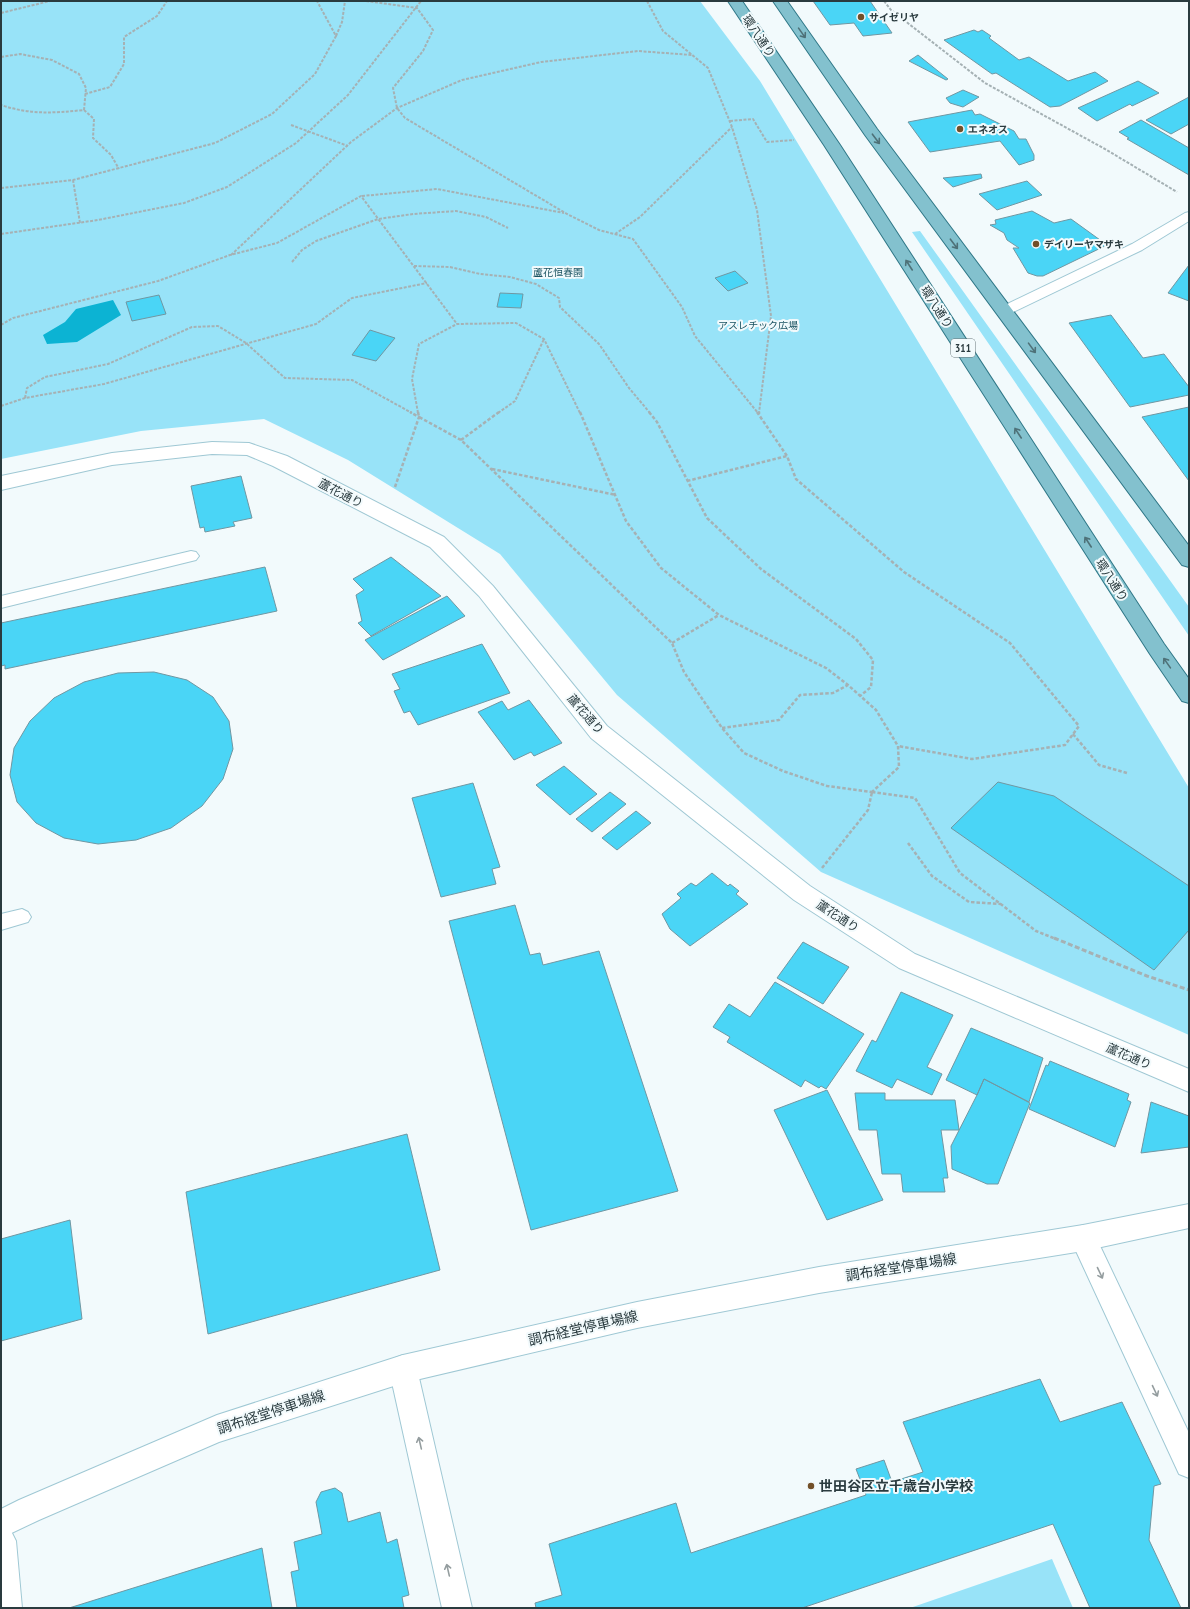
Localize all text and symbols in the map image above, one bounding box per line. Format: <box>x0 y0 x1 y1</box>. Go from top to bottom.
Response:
place label: サイゼリヤ <box>869 11 919 24</box>
street label: 環八通り <box>739 12 779 60</box>
marker: サイゼリヤ <box>856 12 866 22</box>
one-way arrow <box>798 27 806 38</box>
place label: エネオス <box>968 123 1008 136</box>
marker: エネオス <box>955 124 965 134</box>
one-way arrow <box>872 134 881 145</box>
one-way arrow <box>950 238 958 249</box>
place label: デイリーヤマザキ <box>1044 238 1124 251</box>
marker: デイリーヤマザキ <box>1031 239 1041 249</box>
one-way arrow <box>905 259 913 271</box>
park label: 蘆花恒春園 <box>533 266 583 279</box>
street label: 環八通り <box>918 283 956 331</box>
park label: アスレチック広場 <box>718 319 798 332</box>
road number: 311 <box>951 339 975 357</box>
one-way arrow <box>1028 342 1036 353</box>
one-way arrow <box>1013 427 1021 439</box>
street label: 蘆花通り <box>316 475 366 511</box>
one-way arrow <box>1084 537 1092 548</box>
street label: 環八通り <box>1093 556 1131 604</box>
one-way arrow <box>1163 658 1171 669</box>
street label: 蘆花通り <box>565 691 607 737</box>
street label: 蘆花通り <box>814 897 862 935</box>
street label: 蘆花通り <box>1104 1040 1154 1072</box>
street label: 調布経堂停車場線 <box>844 1249 958 1285</box>
one-way arrow <box>1097 1267 1104 1279</box>
street label: 調布経堂停車場線 <box>526 1307 640 1349</box>
one-way arrow <box>1152 1385 1159 1397</box>
street label: 調布経堂停車場線 <box>215 1386 327 1438</box>
one-way arrow <box>415 1437 423 1450</box>
place label: 世田谷区立千歳台小学校 <box>819 1477 973 1495</box>
marker: 世田谷区立千歳台小学校 <box>806 1481 816 1491</box>
one-way arrow <box>444 1564 452 1577</box>

